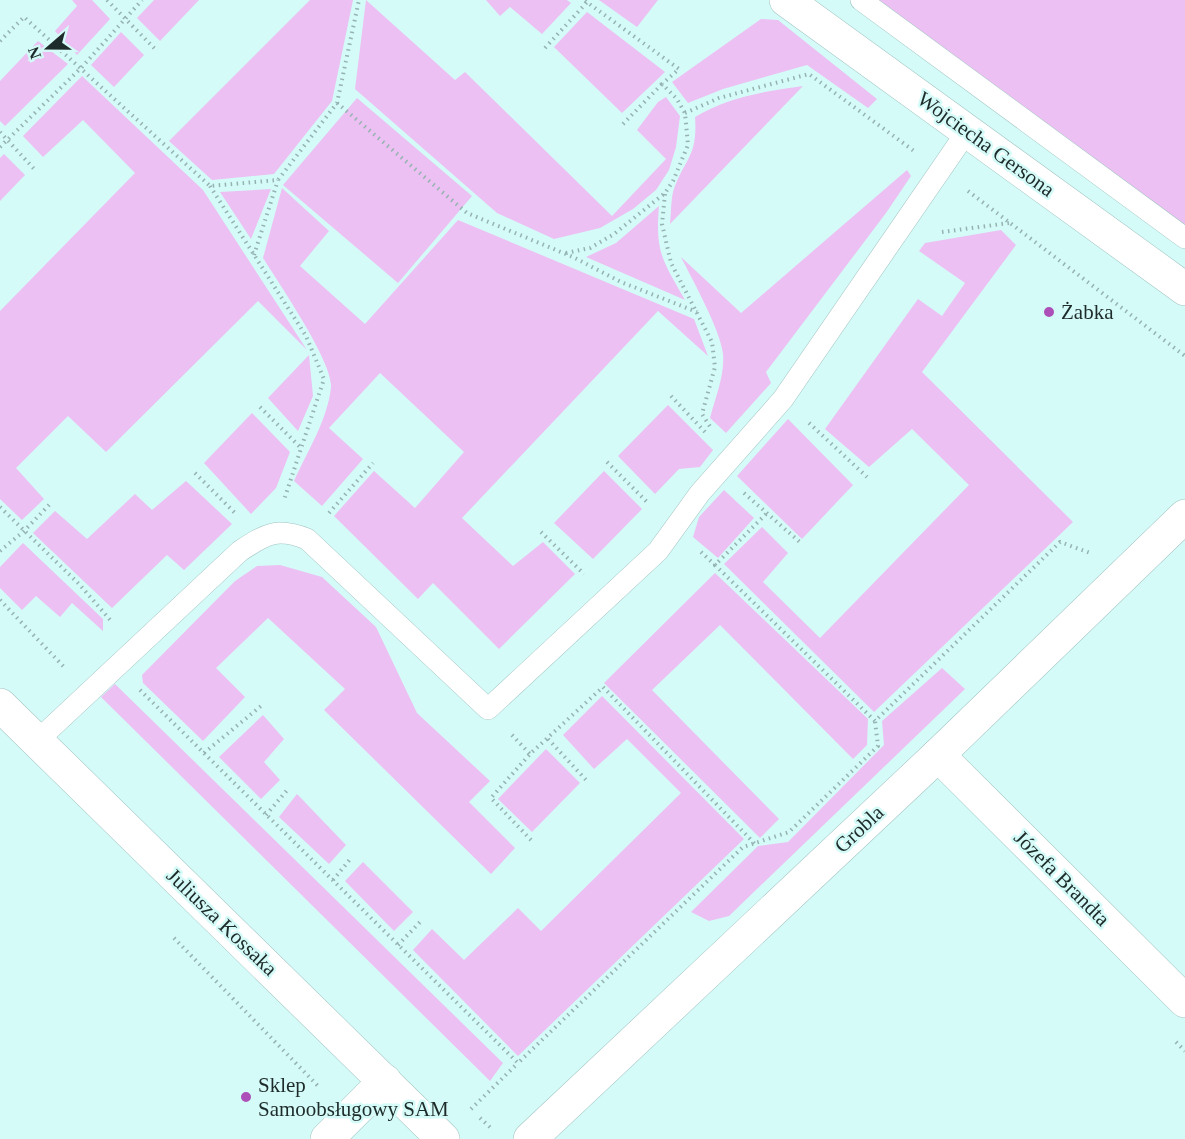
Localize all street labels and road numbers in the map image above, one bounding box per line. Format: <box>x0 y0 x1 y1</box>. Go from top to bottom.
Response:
street label: Wojciecha Gersona <box>913 86 1060 202</box>
street label: Grobla <box>829 800 889 858</box>
street label: Józefa Brandta <box>1009 825 1115 931</box>
street label: Juliusza Kossaka <box>162 863 283 981</box>

